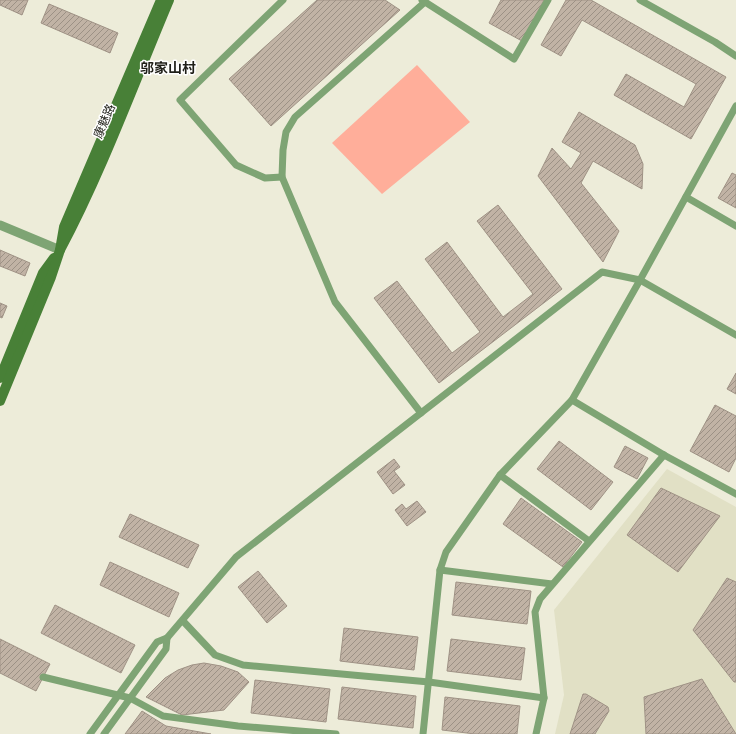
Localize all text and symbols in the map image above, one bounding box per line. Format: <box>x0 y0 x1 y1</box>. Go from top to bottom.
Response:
district label: 邬家山村 <box>140 58 196 77</box>
street label: 康魅路 <box>89 101 119 141</box>

